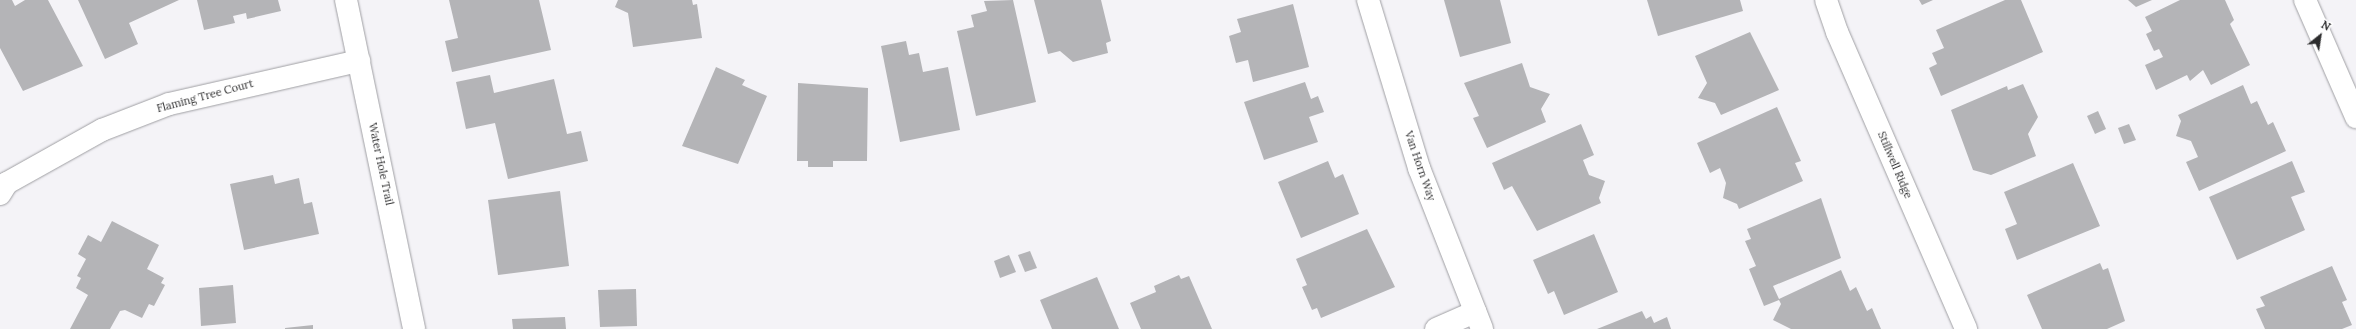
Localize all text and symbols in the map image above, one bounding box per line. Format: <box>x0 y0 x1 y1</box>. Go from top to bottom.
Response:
north arrow <box>2300 16 2340 56</box>
text: N <box>2319 17 2333 34</box>
street label: Flaming Tree Court <box>155 77 255 115</box>
street label: Water Hole Trail <box>366 122 396 206</box>
street label: Van Horn Way <box>1402 129 1438 203</box>
street label: Stillwell Ridge <box>1875 129 1915 201</box>

